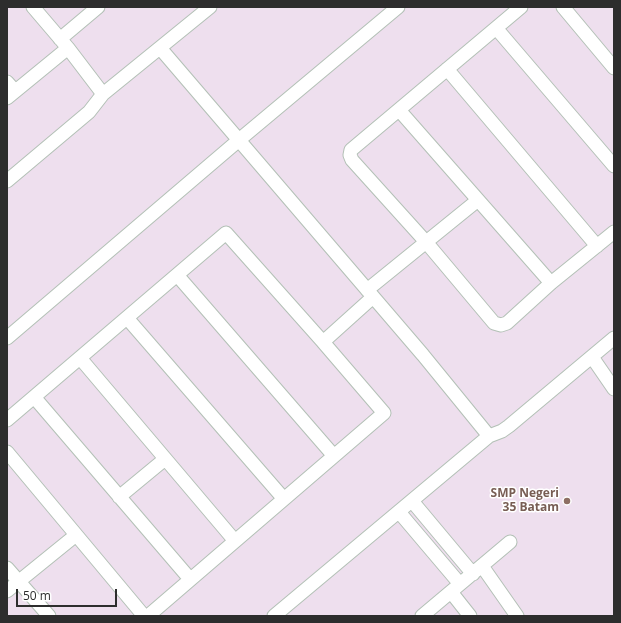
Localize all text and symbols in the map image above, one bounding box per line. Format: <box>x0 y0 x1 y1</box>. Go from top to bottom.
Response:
place label: SMP Negeri 35 Batam <box>491 487 559 515</box>
marker: SMP Negeri 35 Batam <box>562 496 572 506</box>
scale bar <box>18 581 119 607</box>
text: 50 m <box>23 587 51 604</box>

